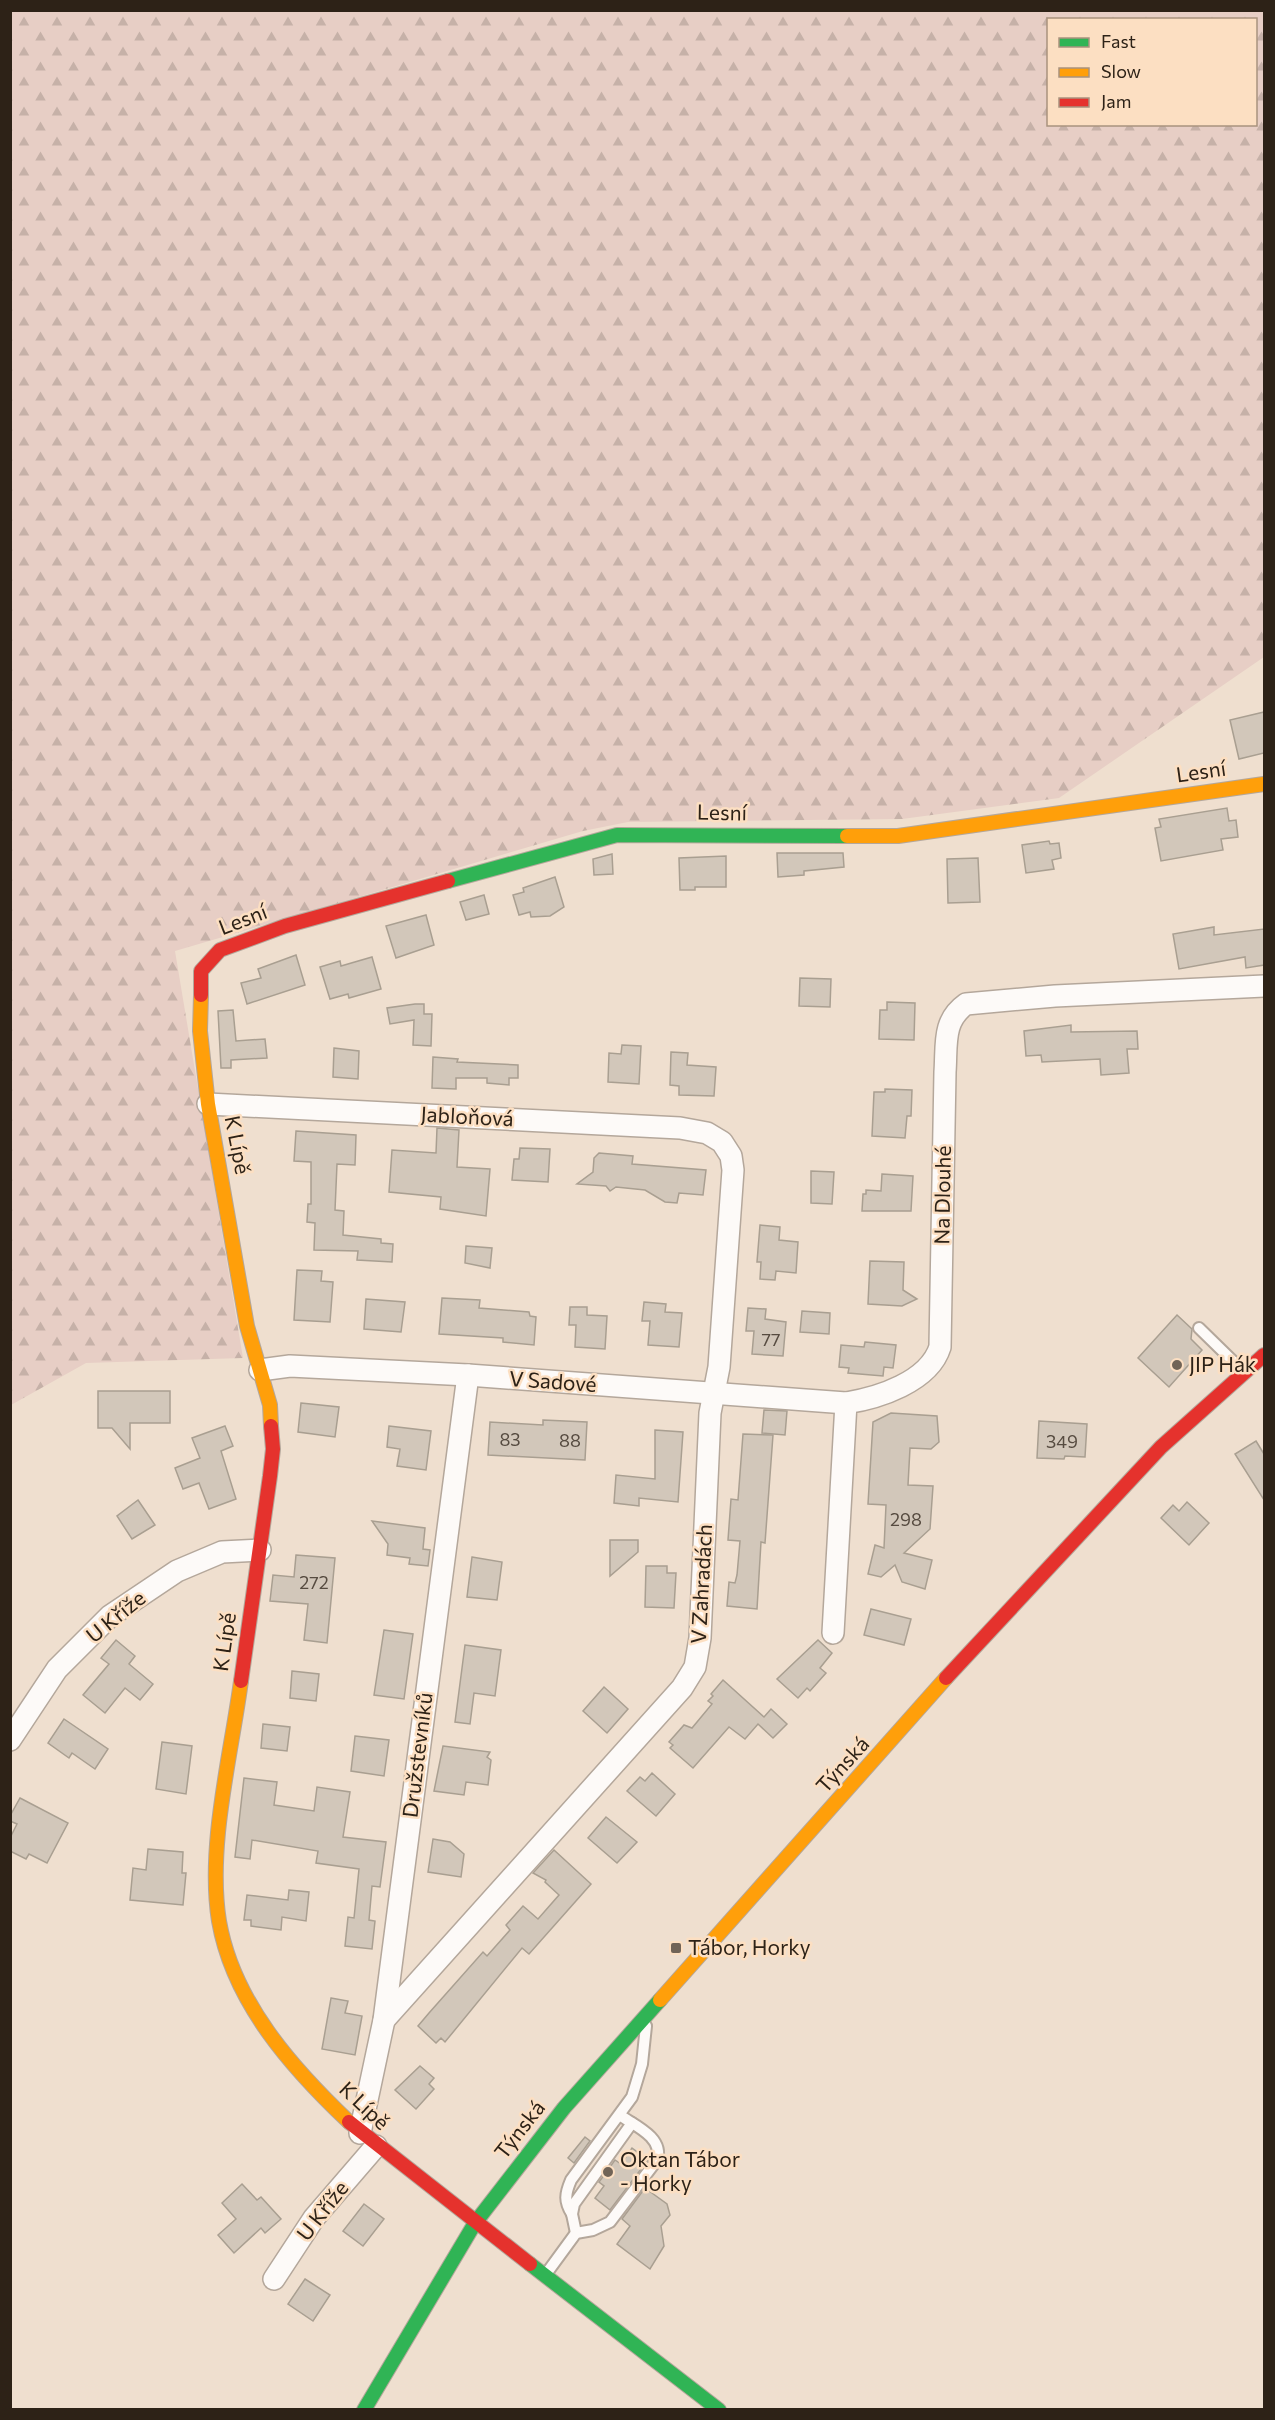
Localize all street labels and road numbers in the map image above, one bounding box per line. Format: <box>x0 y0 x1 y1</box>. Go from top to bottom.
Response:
street label: Lesní <box>1174 755 1228 786</box>
street label: Lesní <box>697 799 748 824</box>
street label: Lesní <box>215 898 271 939</box>
street label: Jabloňová <box>420 1101 514 1130</box>
street label: K Lípě <box>221 1113 256 1176</box>
street label: Na Dlouhé <box>928 1145 955 1245</box>
street label: V Sadové <box>509 1365 598 1396</box>
street label: V Zahradách <box>685 1523 716 1645</box>
street label: U Kříže <box>80 1584 150 1647</box>
street label: K Lípě <box>207 1611 240 1673</box>
street label: Družstevníků <box>396 1691 437 1819</box>
street label: Týnská <box>810 1731 874 1797</box>
street label: K Lípě <box>335 2076 395 2134</box>
street label: Týnská <box>488 2095 549 2163</box>
street label: U Kříže <box>291 2175 353 2245</box>

